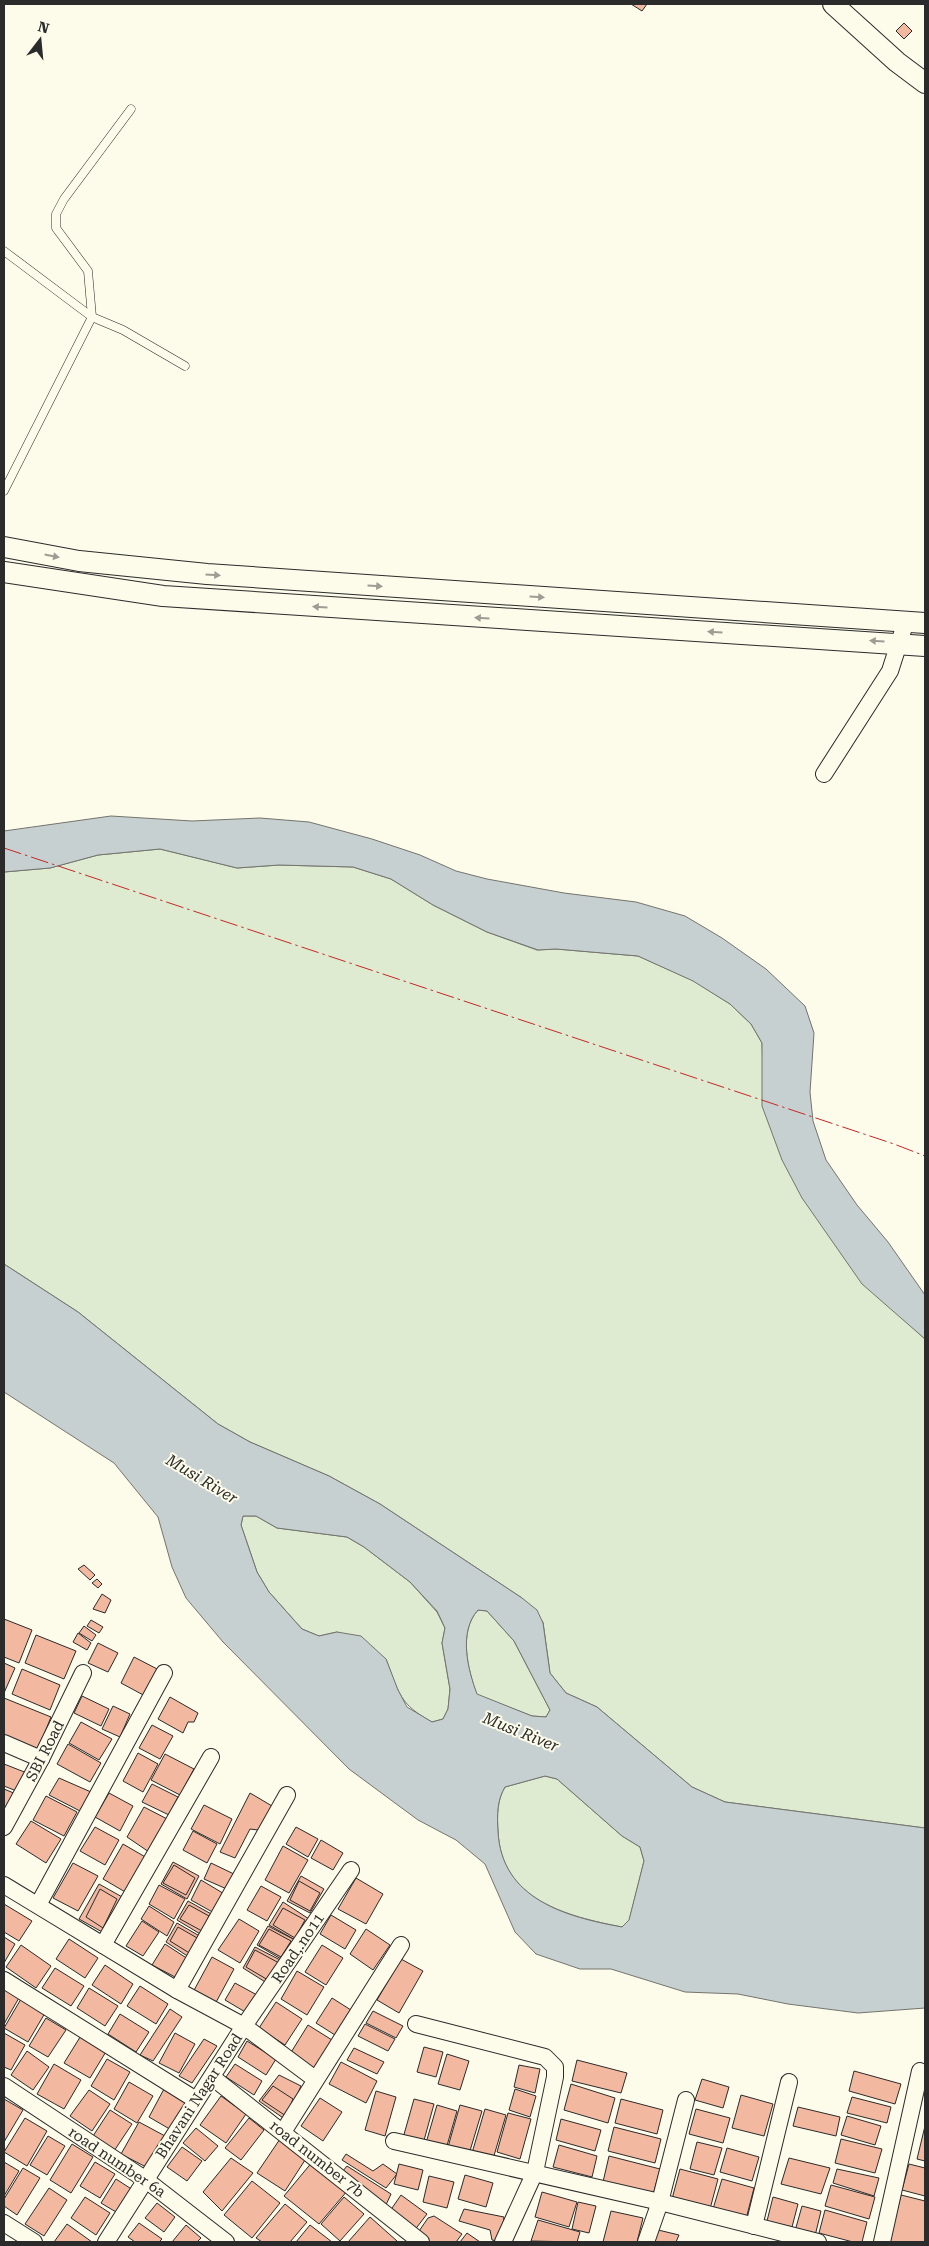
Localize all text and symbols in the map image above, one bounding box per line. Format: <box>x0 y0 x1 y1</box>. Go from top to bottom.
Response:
north arrow <box>15 15 65 65</box>
text: N <box>36 18 51 37</box>
one-way arrow <box>44 552 60 560</box>
one-way arrow <box>205 571 221 579</box>
one-way arrow <box>367 583 383 591</box>
one-way arrow <box>529 594 545 602</box>
one-way arrow <box>312 602 328 610</box>
one-way arrow <box>474 613 490 621</box>
one-way arrow <box>706 627 722 635</box>
one-way arrow <box>868 637 884 645</box>
water label: Musi River <box>162 1450 241 1508</box>
water label: Musi River <box>479 1708 562 1756</box>
street label: SBI Road <box>22 1717 68 1784</box>
street label: Road,.no11 <box>268 1910 328 1986</box>
street label: Bhavani Nagar Road <box>152 2030 246 2162</box>
street label: road number 7b <box>266 2117 368 2201</box>
street label: road number 6a <box>65 2123 169 2201</box>

